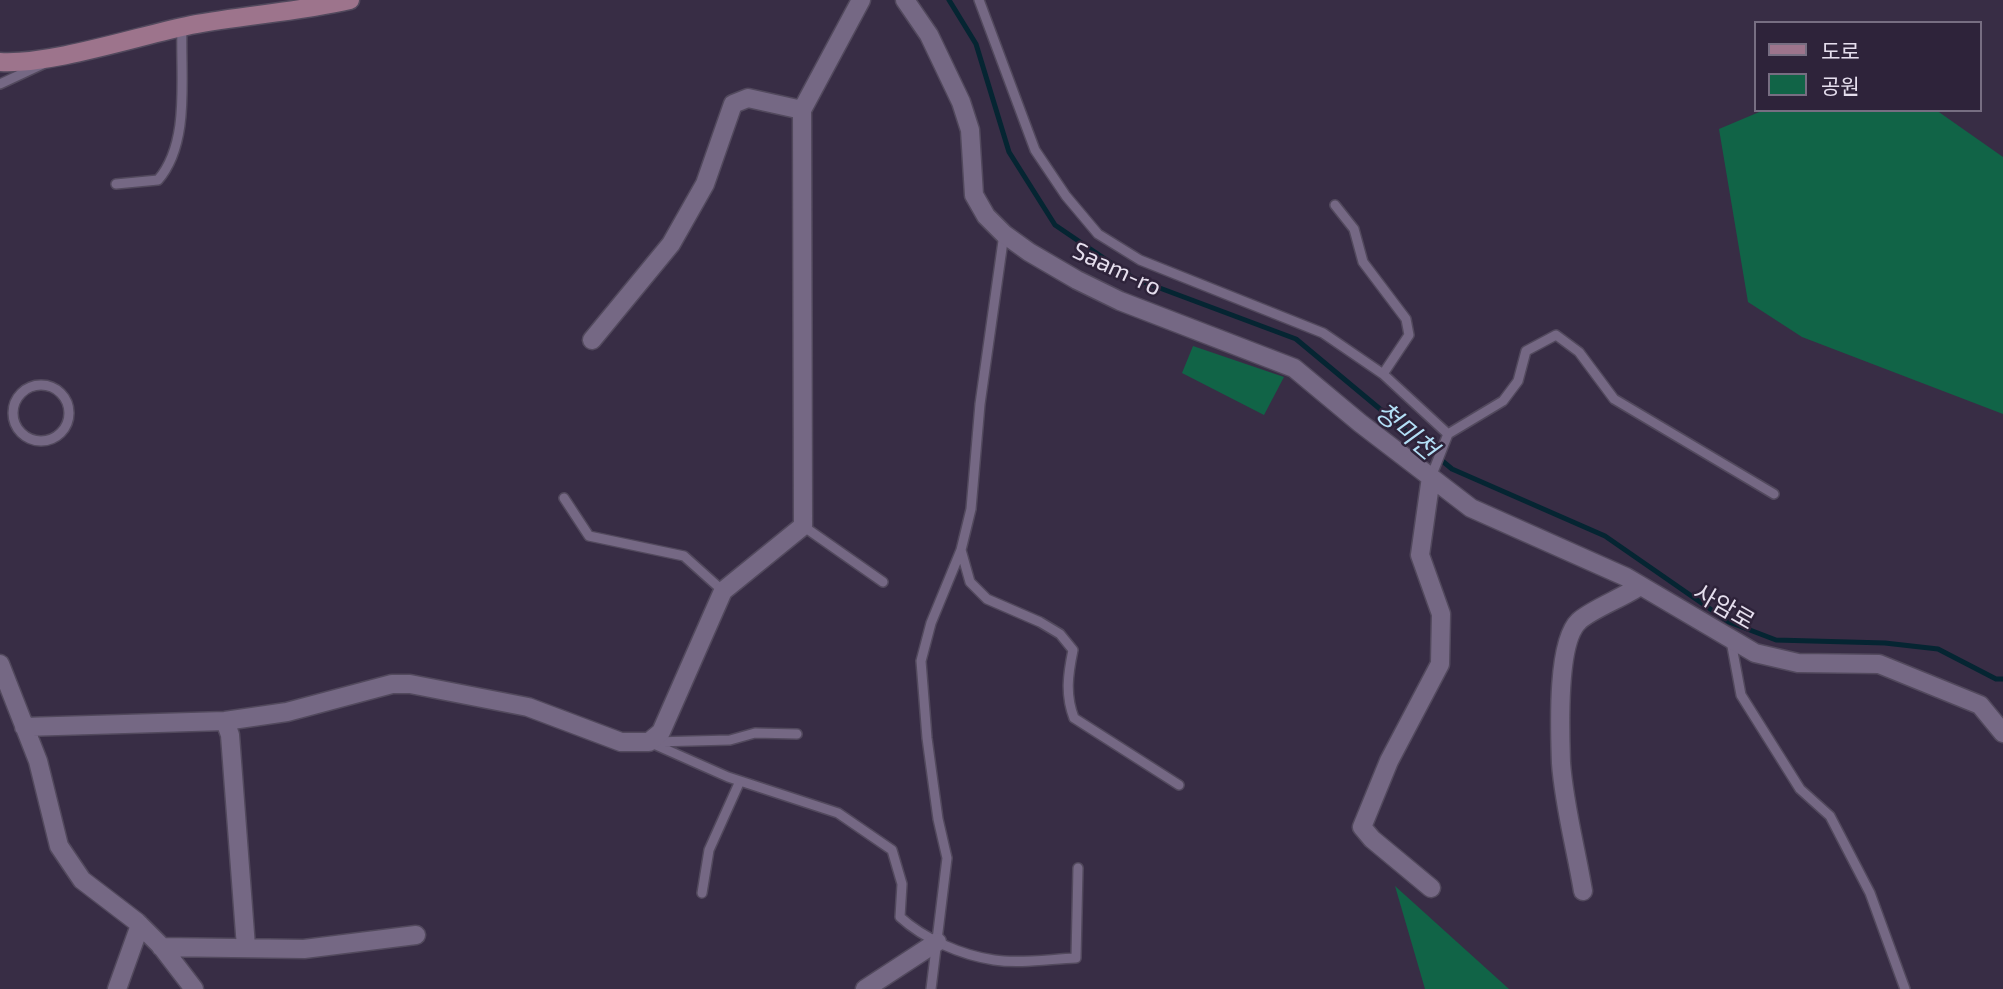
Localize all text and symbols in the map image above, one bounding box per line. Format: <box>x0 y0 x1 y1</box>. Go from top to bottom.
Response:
legend <box>1755 21 1982 112</box>
text: 도로 <box>1821 38 1860 63</box>
text: 공원 <box>1821 73 1860 98</box>
street label: Saam-ro <box>1068 236 1166 302</box>
water label: 청미천 <box>1368 396 1444 466</box>
street label: 사암로 <box>1688 578 1760 636</box>

